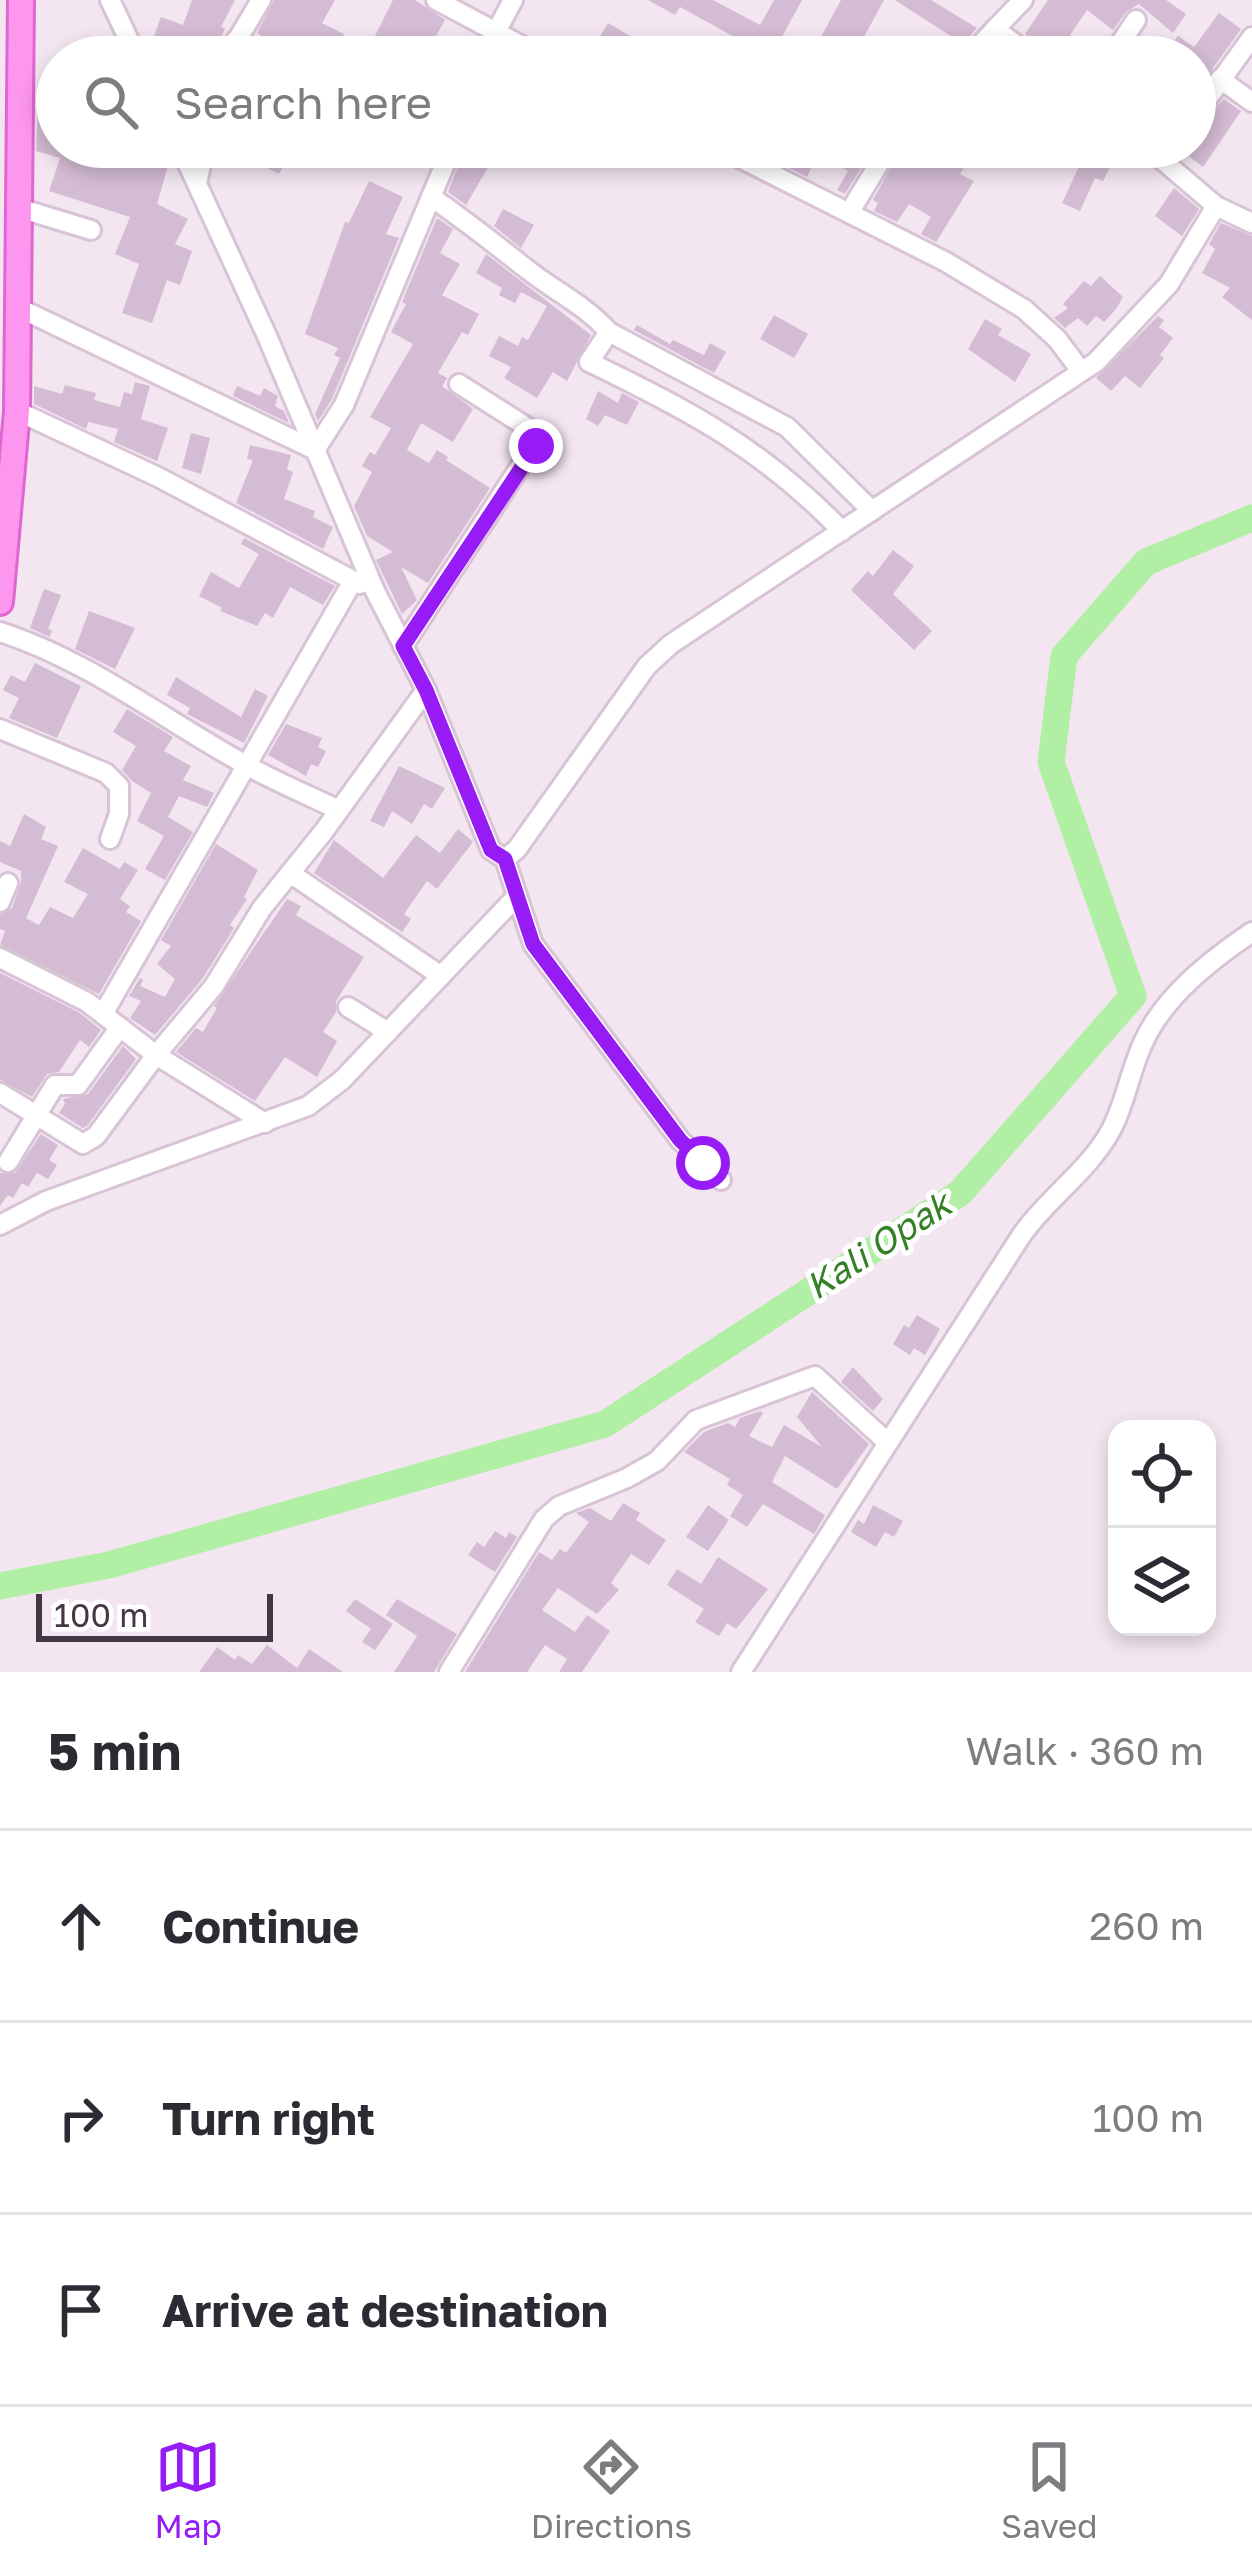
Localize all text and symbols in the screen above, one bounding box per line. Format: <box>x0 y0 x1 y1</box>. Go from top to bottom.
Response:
search box <box>36 36 1216 168</box>
icon: search <box>78 69 144 135</box>
text: Search here <box>174 75 432 129</box>
route end <box>509 419 563 473</box>
route start <box>676 1136 730 1190</box>
water label: Kali Opak <box>797 1180 961 1307</box>
map controls <box>1108 1420 1216 1636</box>
button: locate <box>1108 1420 1216 1528</box>
button: layers <box>1108 1528 1216 1636</box>
scale bar <box>36 1588 273 1641</box>
text: 100 m <box>54 1595 148 1634</box>
text: 5 min <box>48 1720 181 1781</box>
text: Walk · 360 m <box>966 1727 1204 1774</box>
icon: ahead <box>48 1893 114 1959</box>
text: Continue <box>162 1899 359 1953</box>
text: 260 m <box>1089 1902 1204 1949</box>
icon: right <box>48 2085 114 2151</box>
text: Turn right <box>162 2091 375 2145</box>
text: 100 m <box>1092 2094 1204 2141</box>
icon: arrive <box>48 2277 114 2343</box>
text: Arrive at destination <box>162 2283 608 2337</box>
tab: Map <box>155 2434 222 2545</box>
tab: Directions <box>531 2434 692 2545</box>
tab: Saved <box>1001 2434 1097 2545</box>

